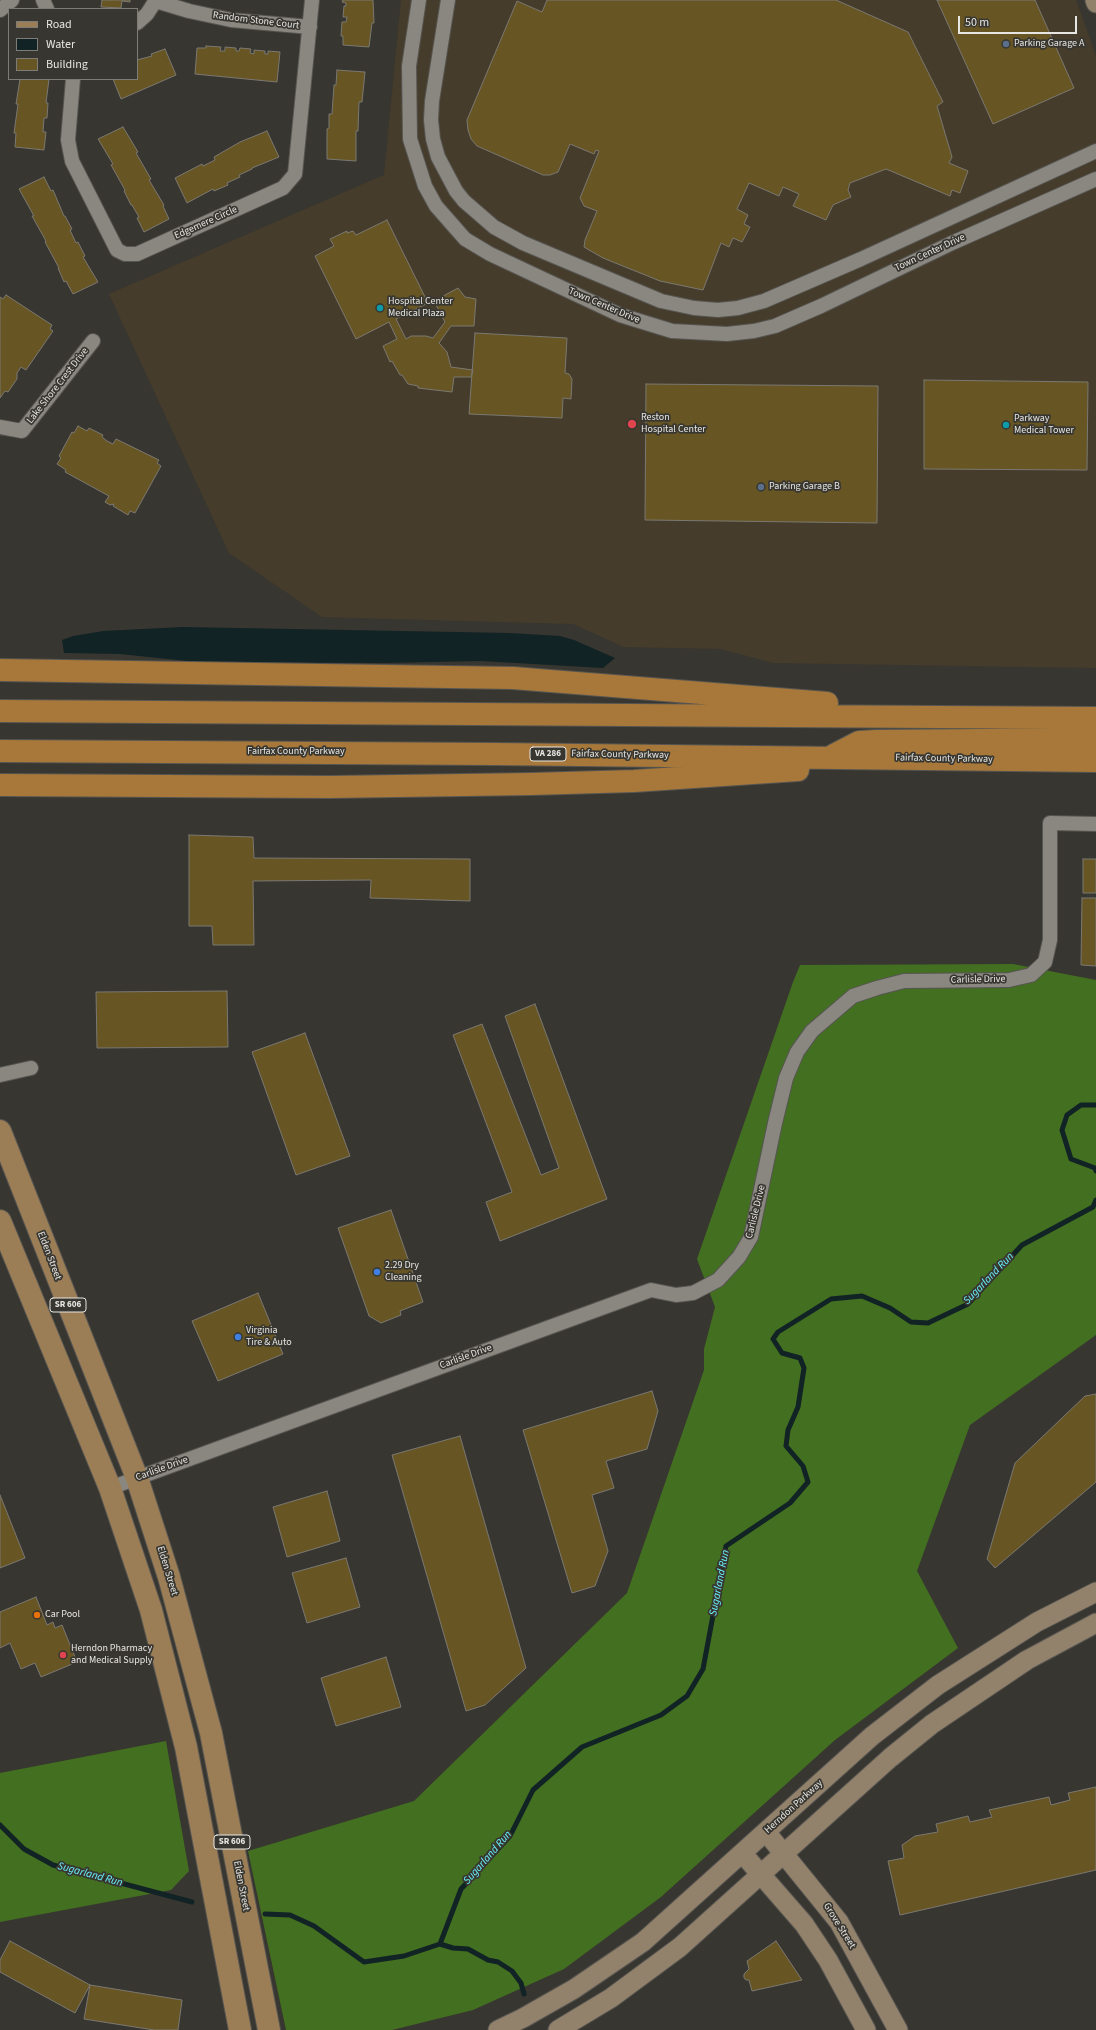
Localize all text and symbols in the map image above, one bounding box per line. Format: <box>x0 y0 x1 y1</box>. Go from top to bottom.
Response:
legend <box>8 8 138 80</box>
scale bar <box>960 8 1079 34</box>
street label: Random Stone Court <box>212 10 300 32</box>
text: 50 m <box>965 14 989 31</box>
text: Road <box>46 16 72 33</box>
text: Water <box>46 36 75 53</box>
place label: Parking Garage A <box>1014 38 1084 50</box>
marker: Parking Garage A <box>1001 39 1011 49</box>
text: Building <box>46 56 88 73</box>
street label: Edgemere Circle <box>173 204 239 242</box>
street label: Town Center Drive <box>893 231 967 275</box>
street label: Town Center Drive <box>567 286 641 326</box>
place label: Hospital Center Medical Plaza <box>388 296 453 320</box>
marker: Hospital Center Medical Plaza <box>375 303 385 313</box>
street label: Lake Shore Crest Drive <box>25 346 91 426</box>
place label: Reston Hospital Center <box>641 412 706 436</box>
place label: Parkway Medical Tower <box>1014 413 1074 436</box>
marker: Reston Hospital Center <box>626 418 638 430</box>
marker: Parkway Medical Tower <box>1001 420 1011 430</box>
place label: Parking Garage B <box>769 481 840 493</box>
marker: Parking Garage B <box>756 482 766 492</box>
street label: Fairfax County Parkway <box>247 746 345 758</box>
road number: VA 286 <box>530 747 566 761</box>
street label: Fairfax County Parkway <box>571 748 669 762</box>
street label: Fairfax County Parkway <box>895 752 993 766</box>
street label: Carlisle Drive <box>951 974 1005 986</box>
street label: Carlisle Drive <box>744 1184 768 1240</box>
street label: Elden Street <box>34 1230 64 1282</box>
water label: Sugarland Run <box>961 1250 1017 1308</box>
place label: 2.29 Dry Cleaning <box>385 1260 422 1284</box>
marker: 2.29 Dry Cleaning <box>372 1267 382 1277</box>
road number: SR 606 <box>50 1298 86 1312</box>
place label: Virginia Tire & Auto <box>246 1325 292 1348</box>
marker: Virginia Tire & Auto <box>233 1332 243 1342</box>
street label: Carlisle Drive <box>438 1342 494 1372</box>
street label: Carlisle Drive <box>134 1454 190 1484</box>
street label: Elden Street <box>154 1545 180 1597</box>
water label: Sugarland Run <box>707 1549 733 1617</box>
place label: Car Pool <box>45 1609 80 1621</box>
marker: Car Pool <box>32 1610 42 1620</box>
place label: Herndon Pharmacy and Medical Supply <box>71 1643 152 1666</box>
marker: Herndon Pharmacy and Medical Supply <box>58 1650 68 1660</box>
street label: Herndon Parkway <box>762 1778 826 1836</box>
water label: Sugarland Run <box>461 1828 515 1888</box>
road number: SR 606 <box>214 1835 250 1849</box>
water label: Sugarland Run <box>56 1860 124 1890</box>
street label: Elden Street <box>230 1860 252 1912</box>
street label: Grove Street <box>820 1901 858 1951</box>

